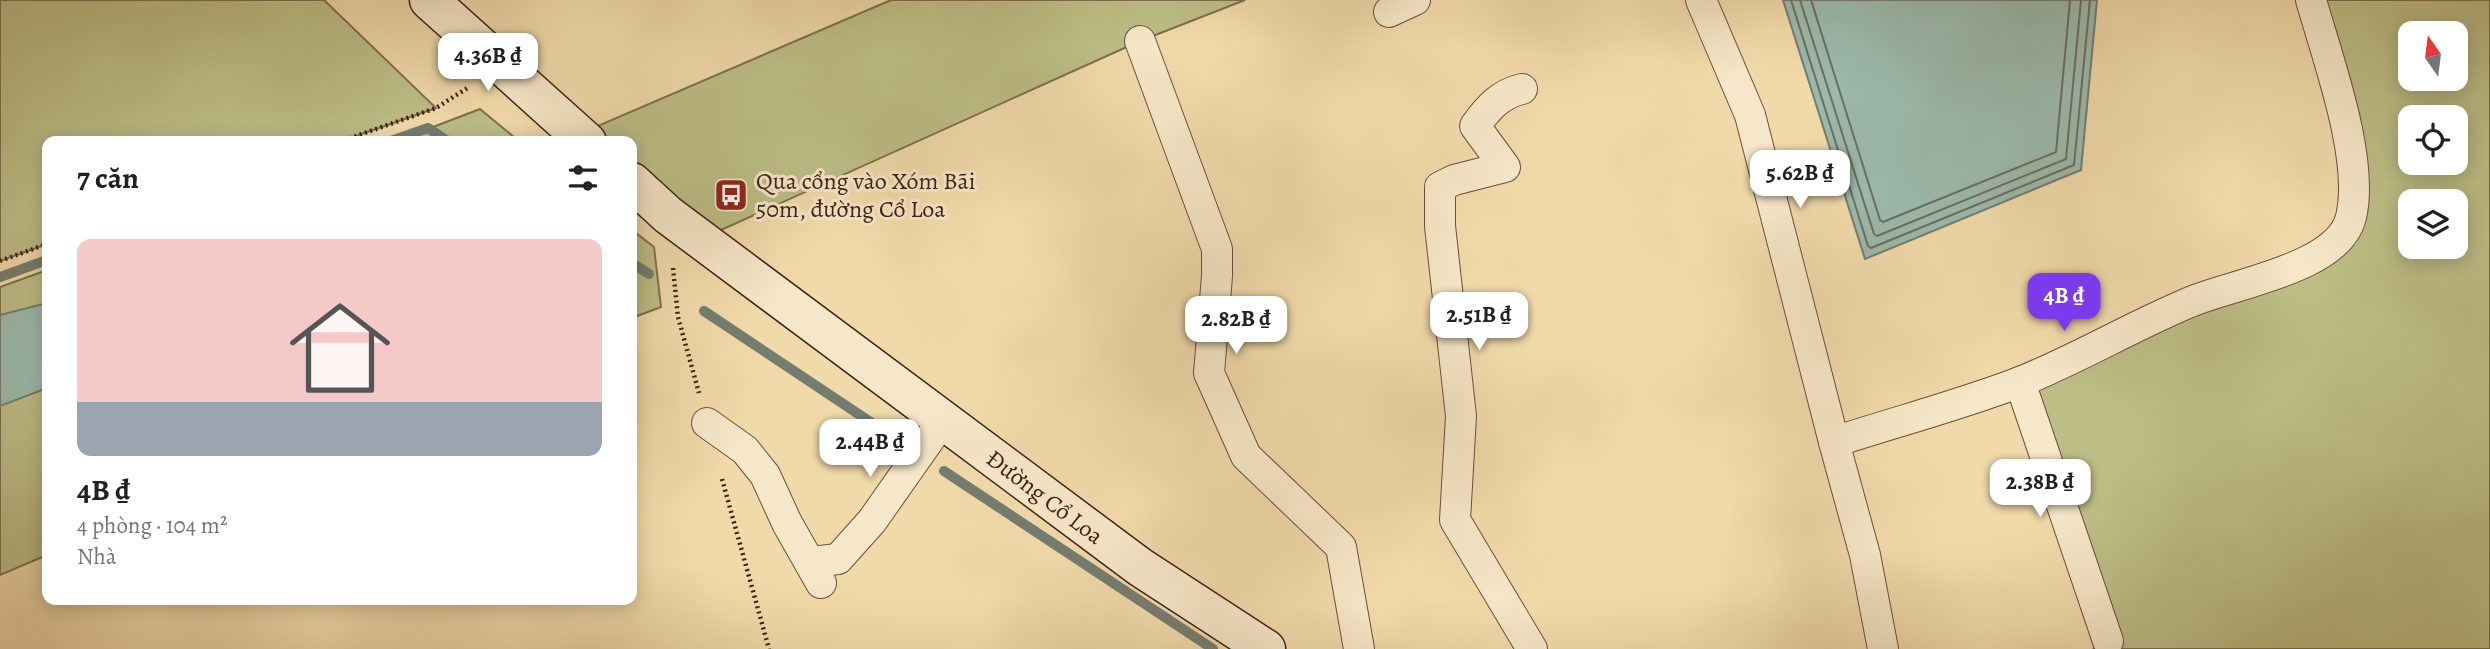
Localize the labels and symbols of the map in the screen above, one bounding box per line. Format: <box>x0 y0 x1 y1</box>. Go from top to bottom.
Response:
north arrow <box>2398 21 2468 91</box>
pin: 4.36B ₫ <box>423 34 553 93</box>
pin: 5.62B ₫ <box>1735 150 1865 210</box>
place label: Qua cổng vào Xóm Bãi 50m, đường Cổ Loa <box>756 165 976 225</box>
bus stop icon: Qua cổng vào Xóm Bãi 50m, đường Cổ Loa <box>712 176 750 214</box>
pin: 4B ₫ <box>2023 274 2105 333</box>
pin: 2.51B ₫ <box>1414 292 1544 352</box>
pin: 2.82B ₫ <box>1171 296 1301 356</box>
pin: 2.44B ₫ <box>805 420 935 479</box>
street label: Đường Cổ Loa <box>980 442 1111 552</box>
pin: 2.38B ₫ <box>1975 460 2105 519</box>

